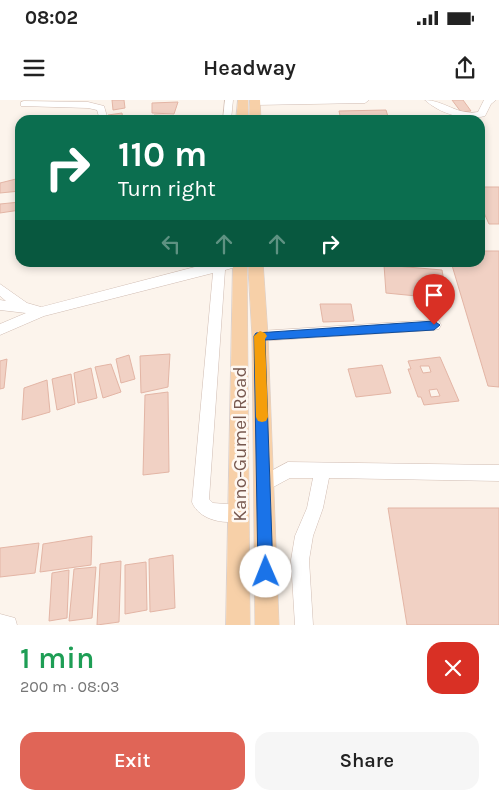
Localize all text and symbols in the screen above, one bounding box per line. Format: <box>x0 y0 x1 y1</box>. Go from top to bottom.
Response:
text: 08:02 <box>25 7 78 29</box>
icon: menu <box>20 54 48 82</box>
icon: share <box>451 54 479 82</box>
text: Headway <box>203 55 296 81</box>
text: 110 m <box>118 134 207 175</box>
icon: right <box>35 135 100 200</box>
text: Turn right <box>118 176 216 202</box>
icon: left <box>157 230 185 258</box>
icon: ahead <box>210 230 238 258</box>
icon: ahead <box>263 230 291 258</box>
icon: right <box>316 230 344 258</box>
pin <box>413 274 455 325</box>
icon: arrive <box>420 281 448 309</box>
street label: Kano-Gumel Road <box>229 366 251 522</box>
position arrow <box>239 545 291 597</box>
text: 1 min <box>20 640 94 676</box>
button: close <box>427 642 479 694</box>
text: 200 m · 08:03 <box>20 677 119 696</box>
button: Exit <box>20 732 245 790</box>
button: Share <box>255 732 479 790</box>

